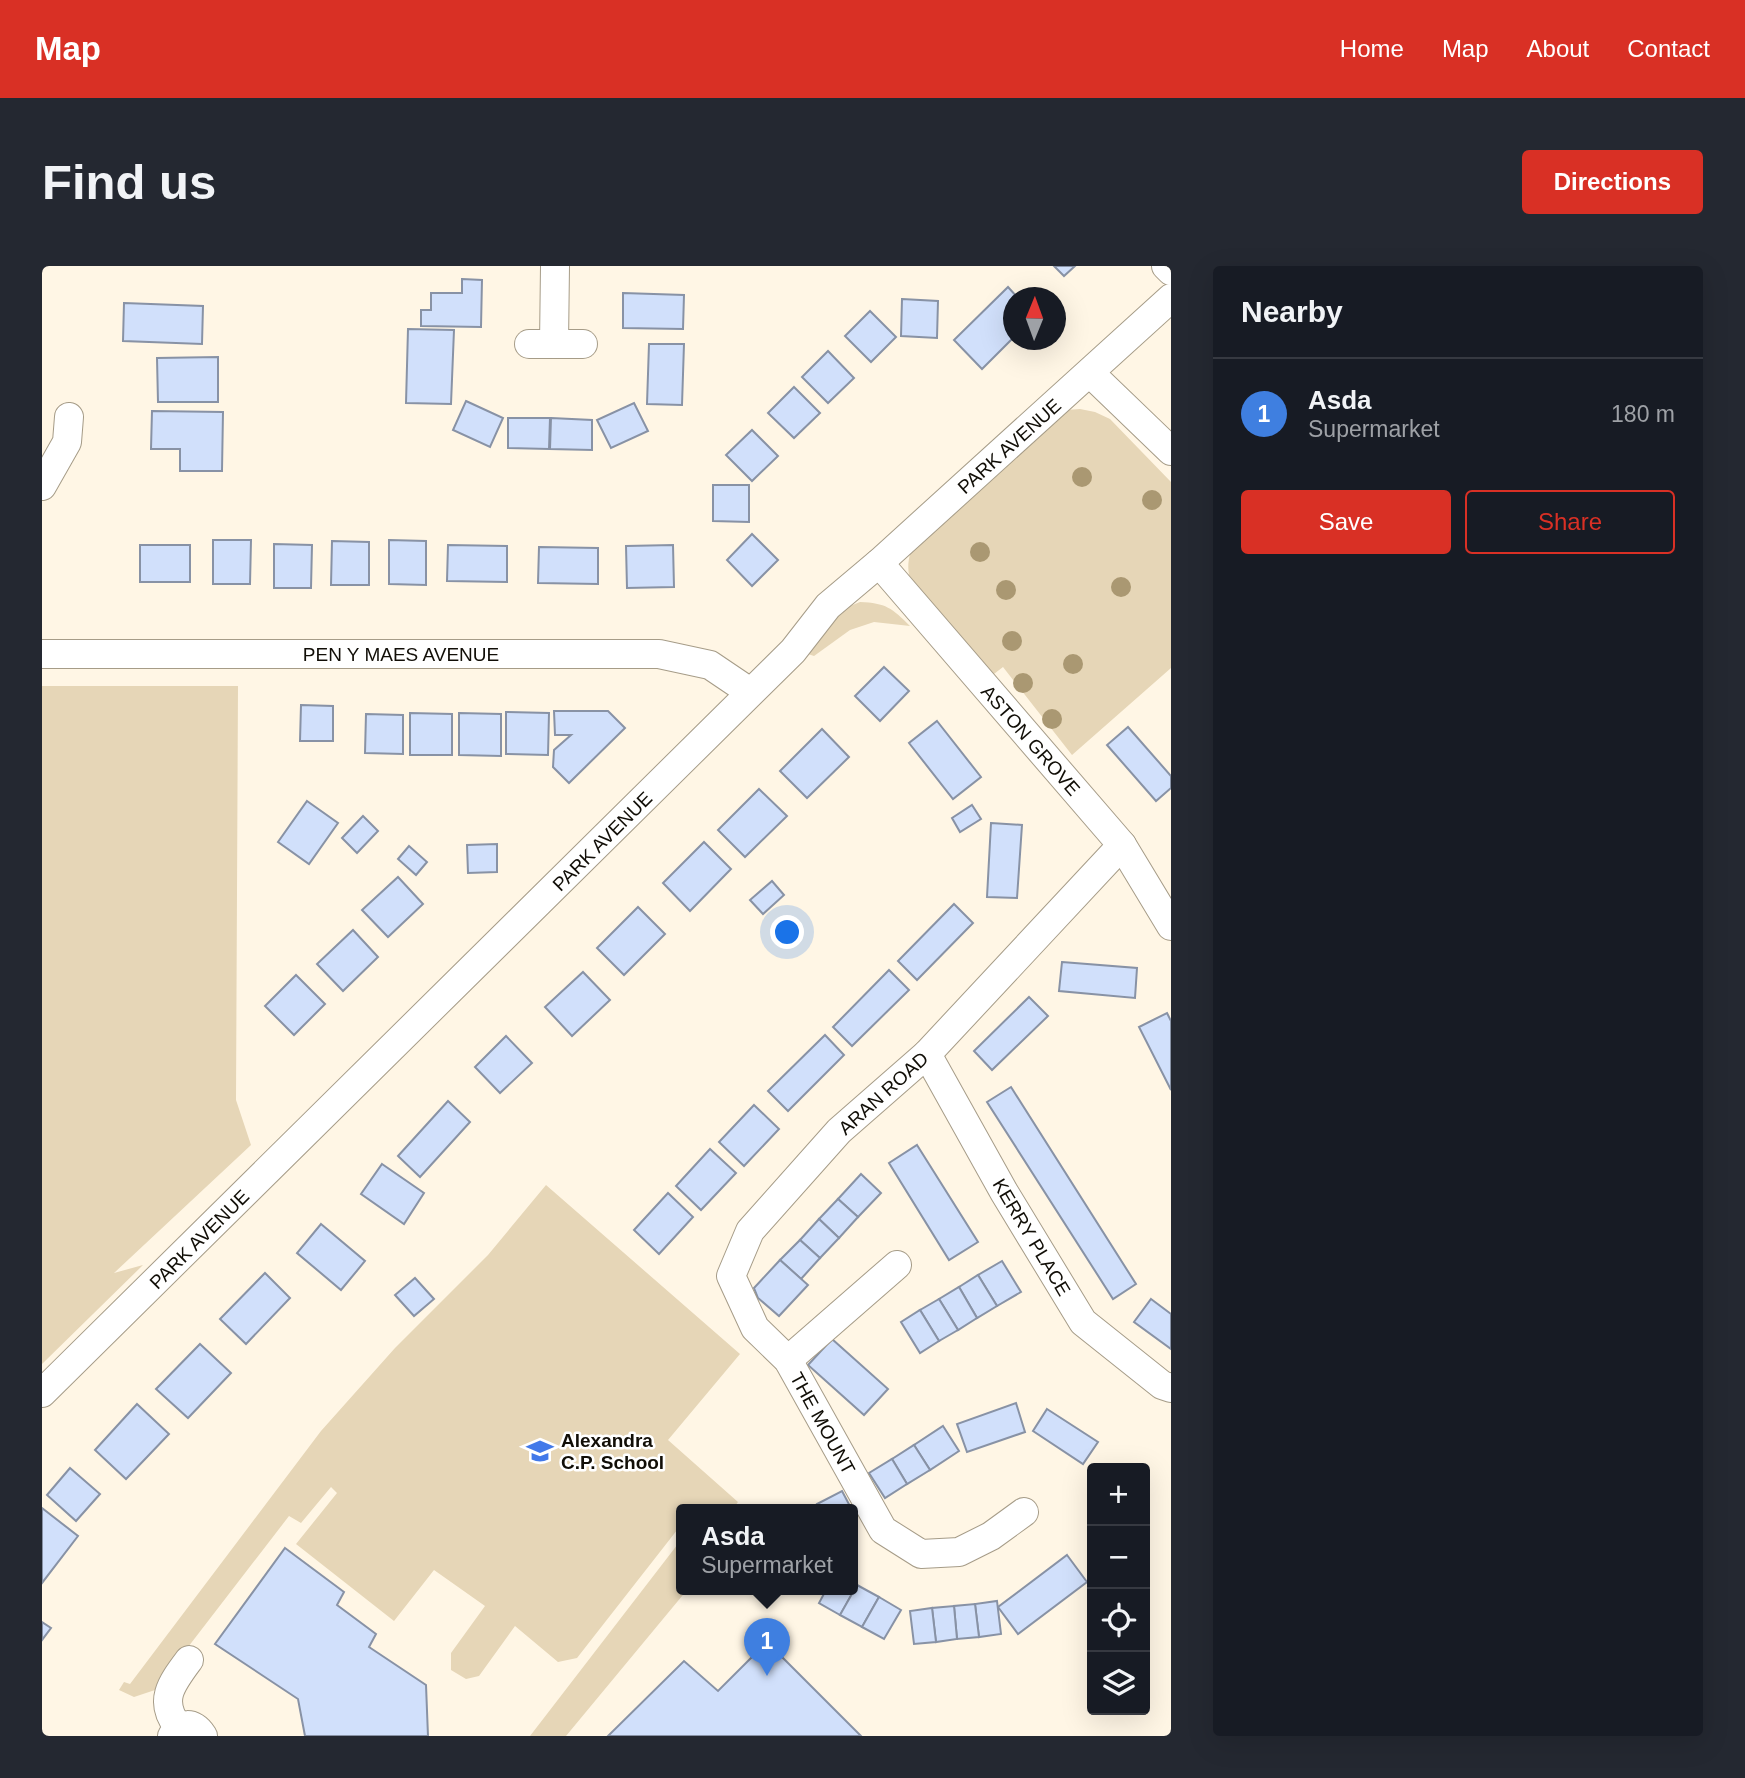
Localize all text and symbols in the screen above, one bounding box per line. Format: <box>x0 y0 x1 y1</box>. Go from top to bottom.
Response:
text: Map <box>35 30 101 67</box>
text: Home <box>1340 35 1404 62</box>
text: Map <box>1442 35 1489 62</box>
text: About <box>1527 35 1589 62</box>
text: Contact <box>1627 35 1710 62</box>
button: Directions <box>1522 150 1703 214</box>
text: Find us <box>42 155 216 209</box>
north arrow <box>1003 287 1066 350</box>
text: Nearby <box>1241 295 1343 328</box>
text: Asda <box>1308 385 1372 415</box>
street label: PARK AVENUE <box>954 395 1065 498</box>
text: 1 <box>1258 401 1270 427</box>
text: 180 m <box>1611 401 1675 427</box>
text: Supermarket <box>1308 416 1440 442</box>
button: Save <box>1241 490 1451 554</box>
button: Share <box>1465 490 1675 554</box>
street label: PEN Y MAES AVENUE <box>303 644 499 665</box>
street label: ASTON GROVE <box>977 681 1084 800</box>
street label: PARK AVENUE <box>549 788 656 895</box>
your location <box>770 915 804 949</box>
street label: ARAN ROAD <box>834 1048 932 1139</box>
street label: KERRY PLACE <box>988 1175 1075 1299</box>
street label: PARK AVENUE <box>146 1186 253 1293</box>
street label: THE MOUNT <box>786 1369 859 1478</box>
place label: Alexandra C.P. School <box>561 1430 664 1473</box>
school or university icon: Alexandra C.P. School <box>525 1436 555 1466</box>
map controls <box>1087 1463 1150 1715</box>
button: + <box>1087 1463 1150 1526</box>
popup <box>676 1504 858 1595</box>
text: Asda <box>701 1521 765 1551</box>
button: − <box>1087 1526 1150 1589</box>
text: Supermarket <box>701 1552 833 1578</box>
button: locate <box>1087 1589 1150 1652</box>
pin: 1 <box>744 1618 790 1676</box>
button: layers <box>1087 1652 1150 1715</box>

